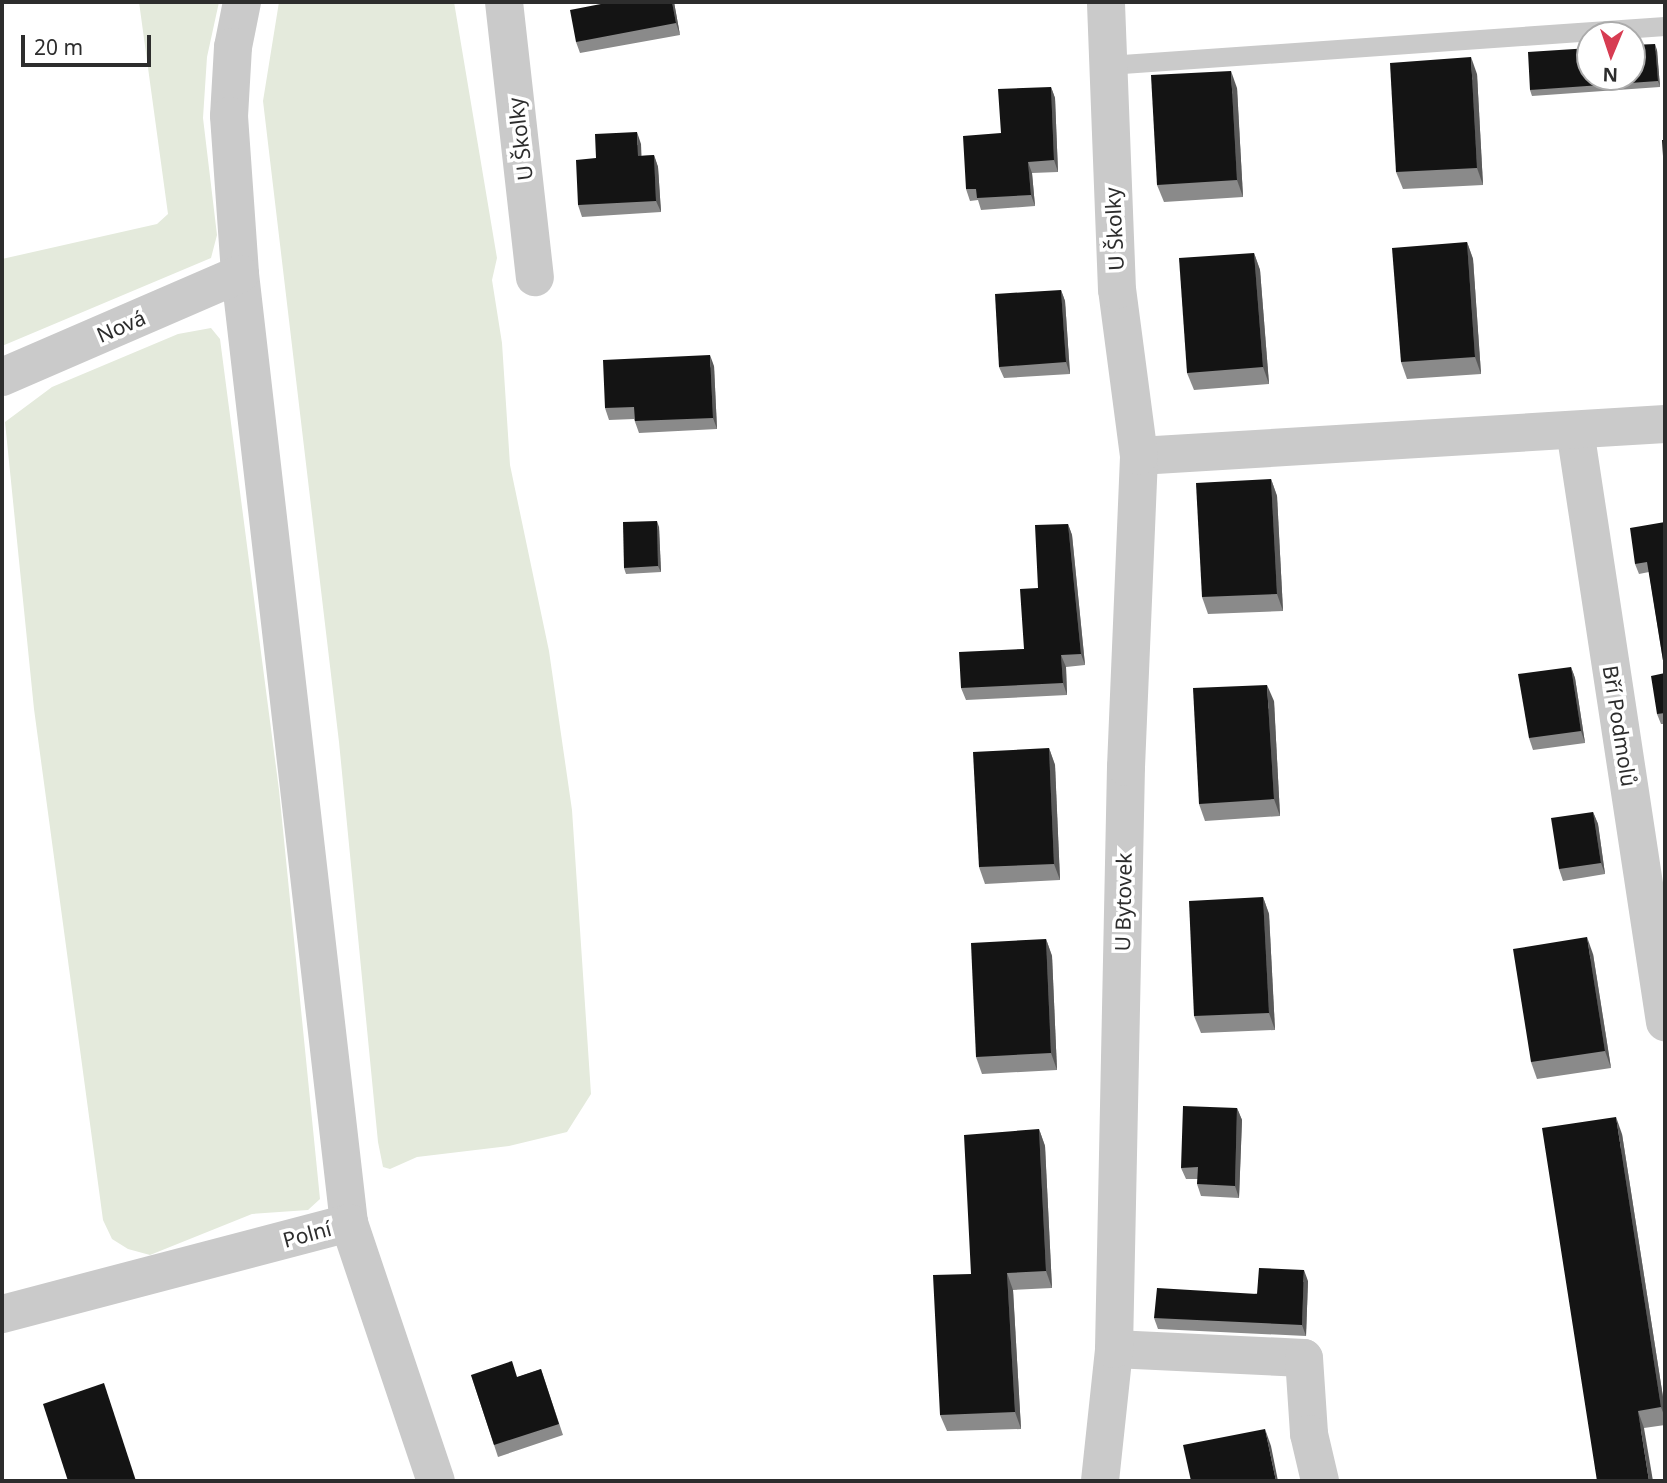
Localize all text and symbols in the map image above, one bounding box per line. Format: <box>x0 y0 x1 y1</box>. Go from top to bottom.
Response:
scale bar <box>24 21 154 65</box>
north arrow <box>1576 21 1646 91</box>
text: 20 m <box>34 33 83 61</box>
text: N <box>1602 62 1619 88</box>
street label: U Školky <box>502 96 538 182</box>
street label: U Školky <box>1099 187 1129 271</box>
street label: Nová <box>93 304 149 348</box>
street label: Bří Podmolů <box>1598 664 1642 788</box>
street label: U Bytovek <box>1110 852 1136 952</box>
street label: Polní <box>280 1215 334 1253</box>

